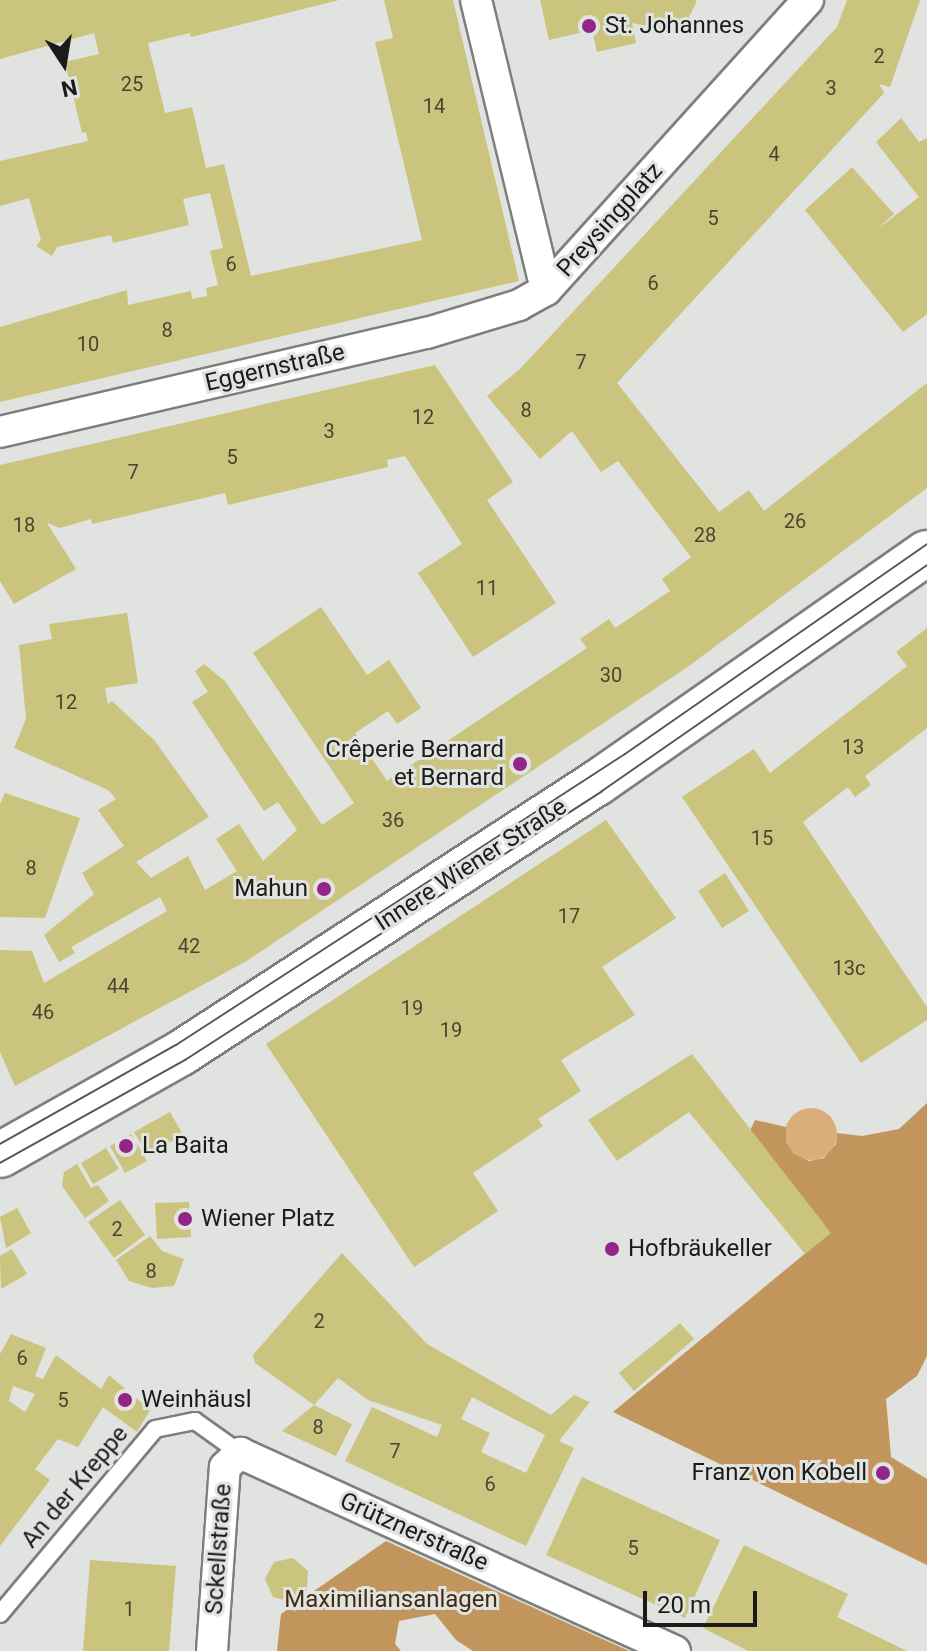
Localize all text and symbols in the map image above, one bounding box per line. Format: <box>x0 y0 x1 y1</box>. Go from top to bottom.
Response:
place label: St. Johannes <box>605 12 744 40</box>
marker: St. Johannes <box>580 17 598 35</box>
north arrow <box>24 24 104 104</box>
house number: 2 <box>873 44 885 68</box>
house number: 25 <box>121 72 143 96</box>
text: N <box>59 74 79 102</box>
house number: 3 <box>825 76 837 100</box>
house number: 14 <box>423 94 445 118</box>
house number: 4 <box>768 142 780 166</box>
street label: Preysingplatz <box>551 157 669 283</box>
house number: 5 <box>707 206 719 230</box>
house number: 6 <box>225 252 237 276</box>
house number: 6 <box>647 271 659 295</box>
house number: 8 <box>161 318 173 342</box>
house number: 10 <box>77 332 99 356</box>
street label: Eggernstraße <box>202 338 348 398</box>
house number: 7 <box>575 350 587 374</box>
house number: 8 <box>520 398 532 422</box>
house number: 12 <box>412 405 434 429</box>
house number: 3 <box>323 419 335 443</box>
house number: 5 <box>226 445 238 469</box>
house number: 7 <box>127 460 139 484</box>
house number: 26 <box>784 509 806 533</box>
house number: 18 <box>13 513 35 537</box>
house number: 28 <box>694 523 716 547</box>
house number: 11 <box>476 576 498 600</box>
house number: 30 <box>600 663 622 687</box>
house number: 12 <box>55 690 77 714</box>
house number: 13 <box>842 735 864 759</box>
place label: Crêperie Bernard et Bernard <box>325 736 504 792</box>
marker: Crêperie Bernard et Bernard <box>511 755 529 773</box>
street label: Innere Wiener Straße <box>370 792 572 938</box>
house number: 36 <box>382 808 404 832</box>
house number: 15 <box>751 826 773 850</box>
house number: 8 <box>25 856 37 880</box>
place label: Mahun <box>234 875 308 903</box>
marker: Mahun <box>315 880 333 898</box>
house number: 17 <box>558 904 580 928</box>
house number: 42 <box>178 934 200 958</box>
house number: 13c <box>833 956 865 980</box>
house number: 44 <box>107 974 129 998</box>
house number: 19 <box>401 996 423 1020</box>
house number: 46 <box>32 1000 54 1024</box>
house number: 19 <box>440 1018 462 1042</box>
place label: La Baita <box>142 1132 229 1160</box>
marker: La Baita <box>117 1137 135 1155</box>
place label: Wiener Platz <box>201 1205 335 1233</box>
marker: Wiener Platz <box>176 1210 194 1228</box>
house number: 2 <box>111 1217 123 1241</box>
place label: Hofbräukeller <box>628 1235 772 1263</box>
marker: Hofbräukeller <box>603 1240 621 1258</box>
house number: 8 <box>145 1259 157 1283</box>
house number: 2 <box>313 1309 325 1333</box>
house number: 6 <box>16 1346 28 1370</box>
place label: Weinhäusl <box>141 1386 251 1414</box>
house number: 5 <box>57 1388 69 1412</box>
marker: Weinhäusl <box>116 1391 134 1409</box>
house number: 8 <box>312 1415 324 1439</box>
street label: An der Kreppe <box>16 1420 134 1554</box>
house number: 7 <box>389 1439 401 1463</box>
place label: Franz von Kobell <box>692 1459 867 1487</box>
marker: Franz von Kobell <box>874 1464 892 1482</box>
house number: 6 <box>484 1472 496 1496</box>
street label: Sckellstraße <box>200 1483 238 1615</box>
street label: Grütznerstraße <box>335 1486 493 1578</box>
house number: 5 <box>627 1536 639 1560</box>
scale bar <box>647 1575 761 1625</box>
park label: Maximiliansanlagen <box>284 1586 498 1614</box>
text: 20 m <box>657 1591 711 1619</box>
house number: 1 <box>123 1597 135 1621</box>

